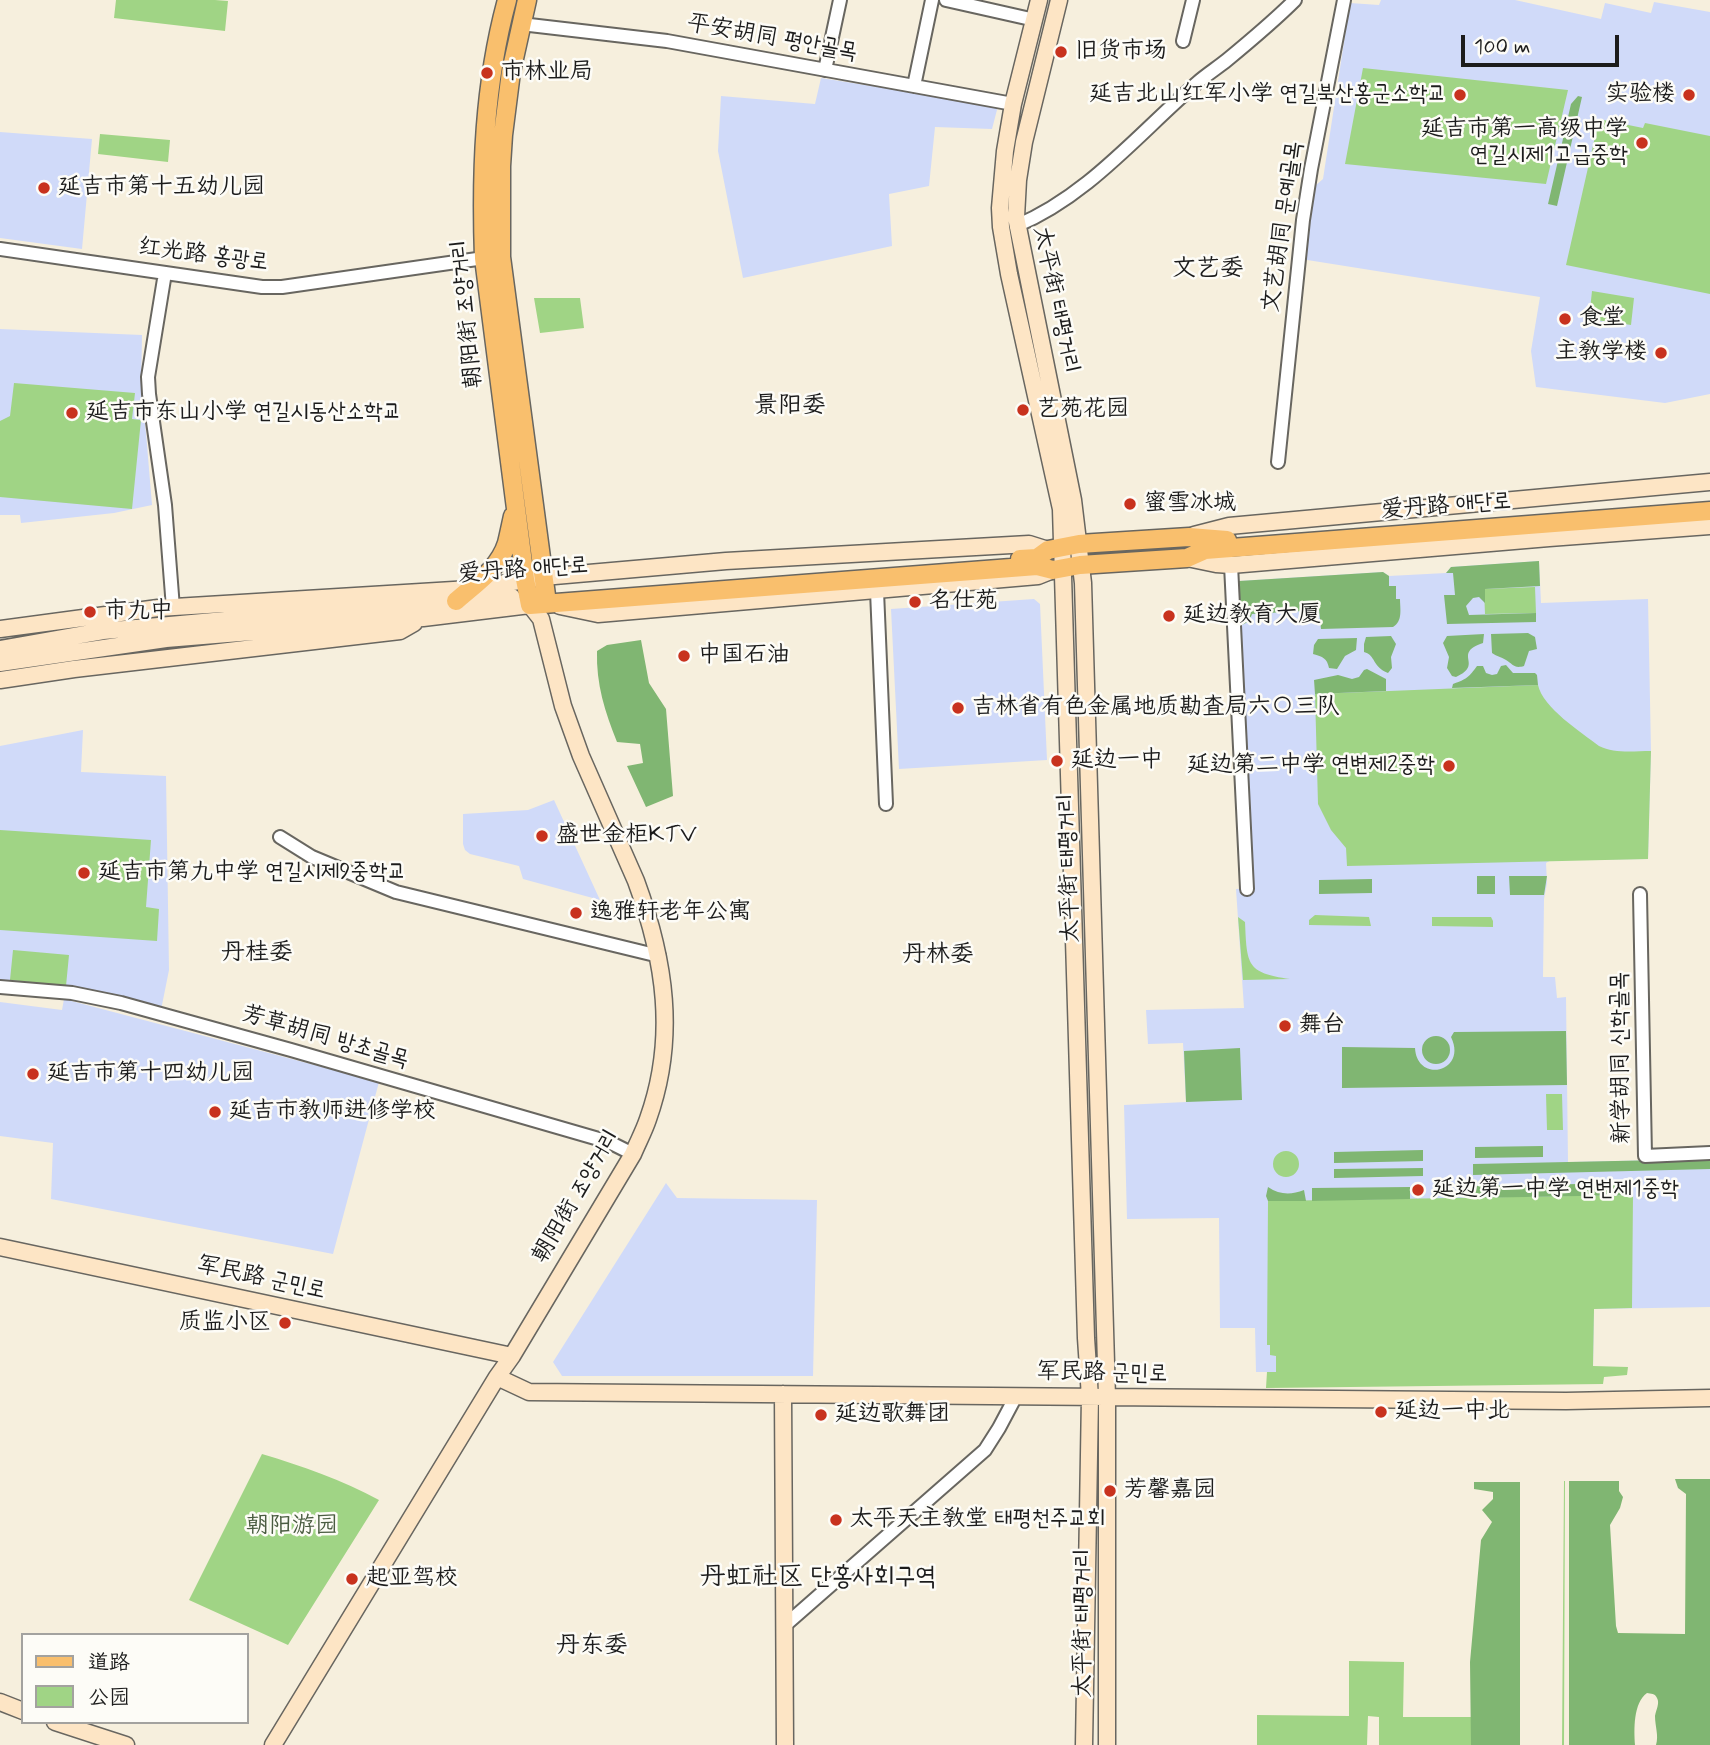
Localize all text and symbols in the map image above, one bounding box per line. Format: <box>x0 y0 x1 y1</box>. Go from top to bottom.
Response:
street label: 平安胡同 평안골목 <box>685 10 859 68</box>
scale bar <box>1465 21 1622 65</box>
text: 100 m <box>1474 33 1530 61</box>
place label: 旧货市场 <box>1075 38 1167 66</box>
marker: 旧货市场 <box>1053 44 1069 60</box>
place label: 市林业局 <box>501 59 593 87</box>
marker: 市林业局 <box>479 65 495 81</box>
place label: 延吉北山红军小学 연길북산홍군소학교 <box>1089 81 1446 109</box>
place label: 实验楼 <box>1606 81 1675 109</box>
marker: 延吉北山红军小学 연길북산홍군소학교 <box>1452 87 1468 103</box>
marker: 实验楼 <box>1681 87 1697 103</box>
place label: 延吉市第一高级中学 연길시제1고급중학 <box>1421 116 1628 170</box>
marker: 延吉市第一高级中学 연길시제1고급중학 <box>1634 135 1650 151</box>
street label: 文艺胡同 문예골목 <box>1258 140 1310 314</box>
place label: 延吉市第十五幼儿园 <box>58 174 265 202</box>
marker: 延吉市第十五幼儿园 <box>36 180 52 196</box>
street label: 太平街 태평거리 <box>1026 224 1084 376</box>
street label: 红光路 홍광로 <box>136 234 270 278</box>
street label: 朝阳街 조양거리 <box>446 238 490 390</box>
district label: 文艺委 <box>1172 256 1244 284</box>
place label: 食堂 <box>1579 305 1625 333</box>
marker: 食堂 <box>1557 311 1573 327</box>
place label: 主教学楼 <box>1555 339 1647 367</box>
marker: 主教学楼 <box>1653 345 1669 361</box>
district label: 景阳委 <box>754 393 826 421</box>
place label: 艺苑花园 <box>1037 396 1129 424</box>
place label: 延吉市东山小学 연길시동산소학교 <box>86 399 401 427</box>
marker: 艺苑花园 <box>1015 402 1031 418</box>
marker: 延吉市东山小学 연길시동산소학교 <box>64 405 80 421</box>
street label: 爱丹路 애단로 <box>1380 489 1512 525</box>
place label: 蜜雪冰城 <box>1144 490 1236 518</box>
marker: 蜜雪冰城 <box>1122 496 1138 512</box>
street label: 爱丹路 애단로 <box>457 553 589 589</box>
place label: 名仕苑 <box>929 588 998 616</box>
marker: 名仕苑 <box>907 594 923 610</box>
place label: 市九中 <box>104 598 173 626</box>
place label: 延边教育大厦 <box>1183 602 1321 630</box>
marker: 市九中 <box>82 604 98 620</box>
marker: 延边教育大厦 <box>1161 608 1177 624</box>
place label: 中国石油 <box>698 642 790 670</box>
marker: 中国石油 <box>676 648 692 664</box>
place label: 吉林省有色金属地质勘查局六〇三队 <box>972 694 1340 722</box>
marker: 吉林省有色金属地质勘查局六〇三队 <box>950 700 966 716</box>
place label: 延边一中 <box>1071 747 1163 775</box>
place label: 延边第二中学 연변제2중학 <box>1187 752 1435 780</box>
marker: 延边一中 <box>1049 753 1065 769</box>
marker: 延边第二中学 연변제2중학 <box>1441 758 1457 774</box>
street label: 太平街 태평거리 <box>1054 793 1086 943</box>
place label: 盛世金柜KTV <box>556 822 697 850</box>
marker: 盛世金柜KTV <box>534 828 550 844</box>
place label: 延吉市第九中学 연길시제9중학교 <box>98 859 406 887</box>
marker: 延吉市第九中学 연길시제9중학교 <box>76 865 92 881</box>
place label: 逸雅轩老年公寓 <box>590 899 751 927</box>
marker: 逸雅轩老年公寓 <box>568 905 584 921</box>
district label: 丹桂委 <box>221 940 293 968</box>
district label: 丹林委 <box>902 942 974 970</box>
street label: 新学胡同 신학골목 <box>1607 972 1637 1144</box>
street label: 芳草胡同 방초골목 <box>238 1001 412 1075</box>
place label: 舞台 <box>1299 1012 1345 1040</box>
marker: 舞台 <box>1277 1018 1293 1034</box>
place label: 延吉市第十四幼儿园 <box>47 1060 254 1088</box>
marker: 延吉市第十四幼儿园 <box>25 1066 41 1082</box>
place label: 延吉市教师进修学校 <box>229 1098 436 1126</box>
marker: 延吉市教师进修学校 <box>207 1104 223 1120</box>
street label: 朝阳街 조양거리 <box>528 1125 626 1269</box>
place label: 延边第一中学 연변제1중학 <box>1432 1176 1679 1204</box>
marker: 延边第一中学 연변제1중학 <box>1410 1182 1426 1198</box>
street label: 军民路 군민로 <box>194 1252 328 1306</box>
place label: 质监小区 <box>179 1309 271 1337</box>
marker: 质监小区 <box>277 1315 293 1331</box>
street label: 军民路 군민로 <box>1036 1359 1168 1389</box>
place label: 延边一中北 <box>1395 1398 1510 1426</box>
place label: 延边歌舞团 <box>835 1401 950 1429</box>
marker: 延边一中北 <box>1373 1404 1389 1420</box>
marker: 延边歌舞团 <box>813 1407 829 1423</box>
place label: 芳馨嘉园 <box>1124 1477 1216 1505</box>
marker: 芳馨嘉园 <box>1102 1483 1118 1499</box>
place label: 太平天主教堂 태평천주교회 <box>850 1506 1105 1534</box>
marker: 太平天主教堂 태평천주교회 <box>828 1512 844 1528</box>
park label: 朝阳游园 <box>246 1513 338 1541</box>
street label: 太平街 태평거리 <box>1070 1548 1098 1698</box>
district label: 丹虹社区 단홍사회구역 <box>700 1563 936 1595</box>
place label: 起亚驾校 <box>366 1565 458 1593</box>
marker: 起亚驾校 <box>344 1571 360 1587</box>
legend <box>21 1633 248 1724</box>
district label: 丹东委 <box>556 1633 628 1661</box>
text: 道路 <box>88 1649 130 1677</box>
text: 公园 <box>88 1684 130 1712</box>

